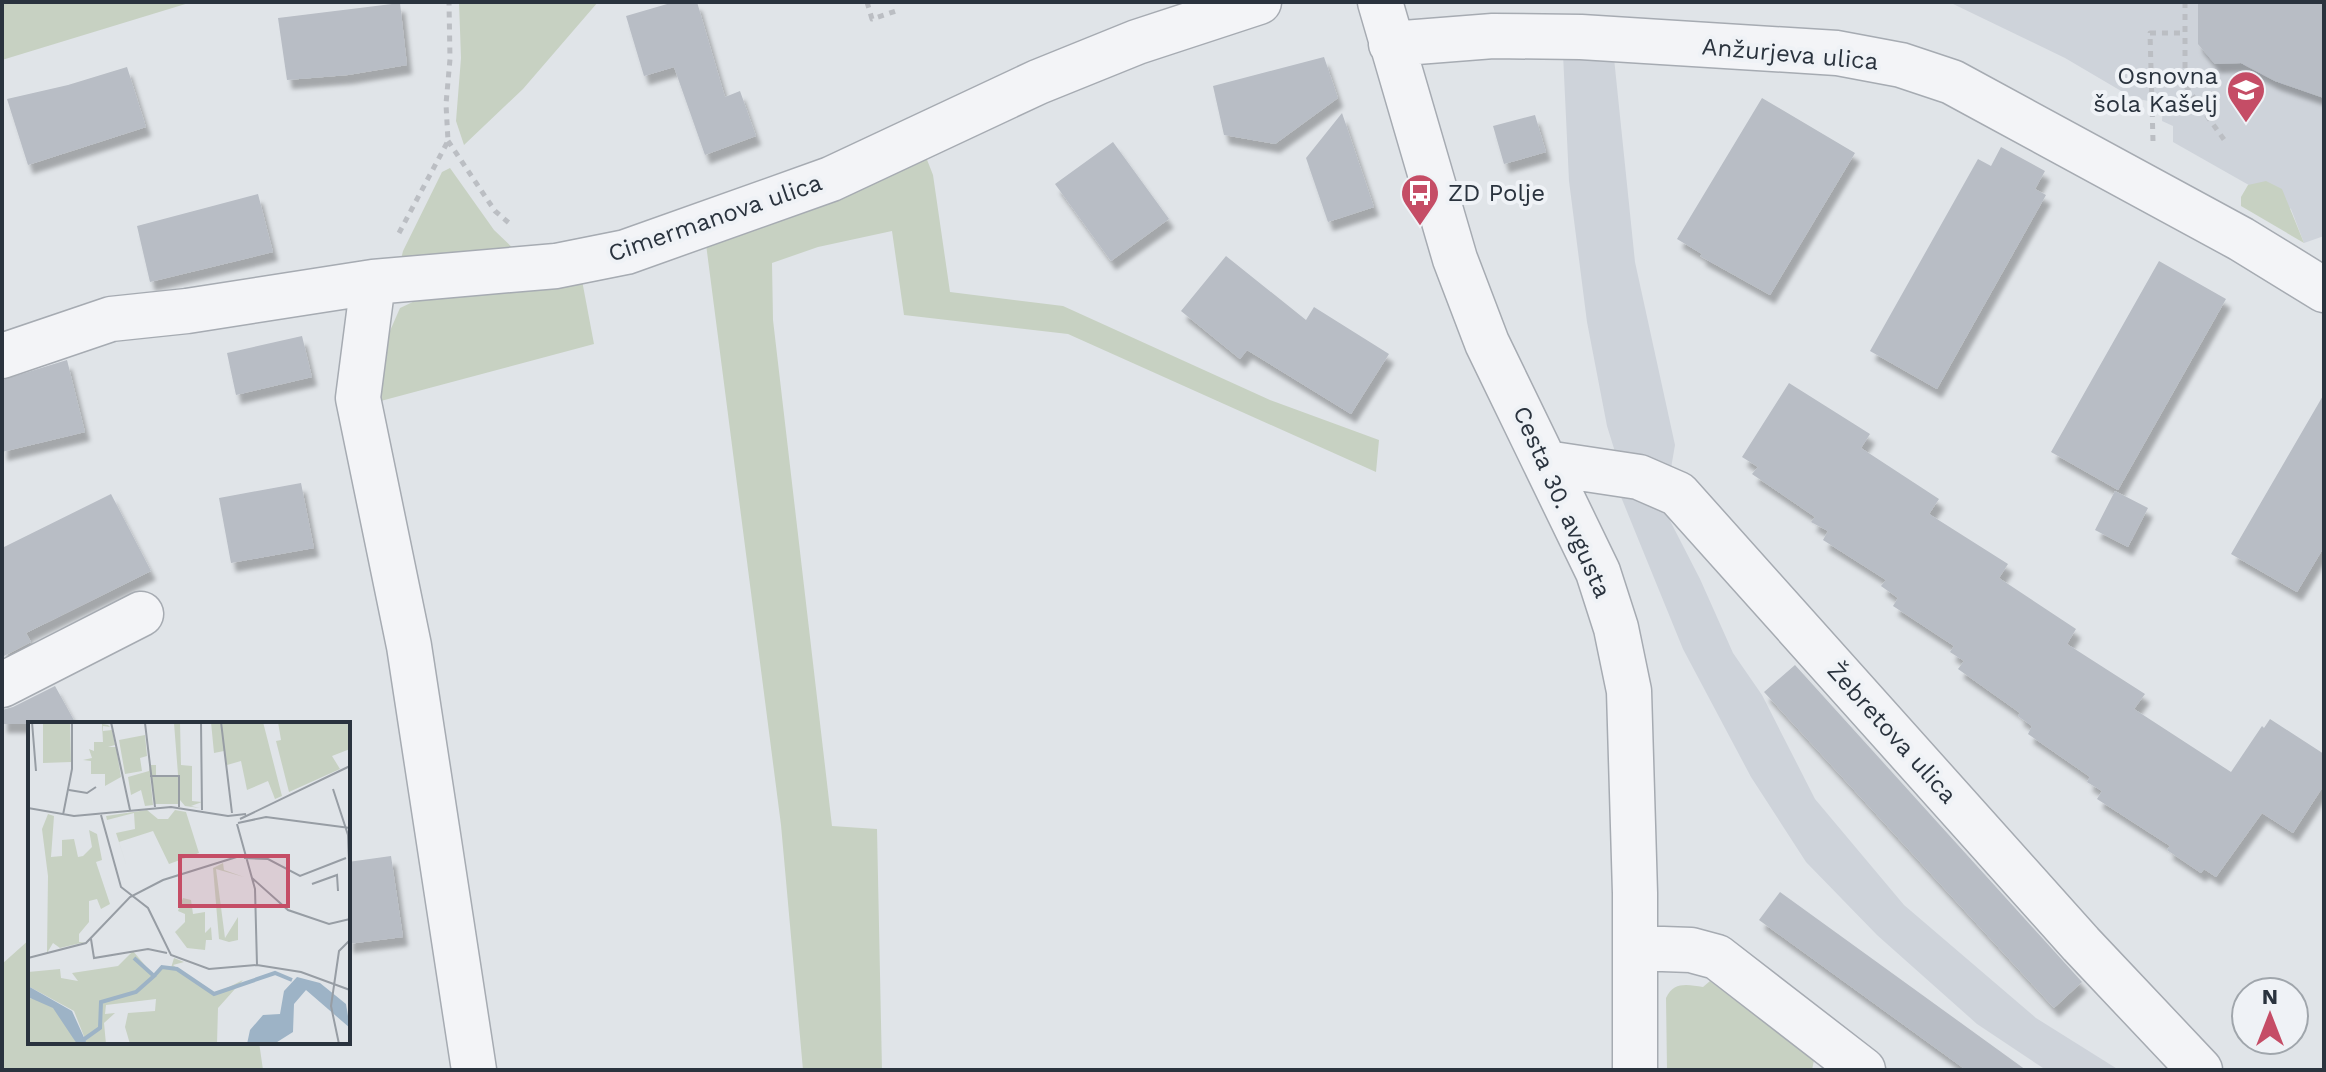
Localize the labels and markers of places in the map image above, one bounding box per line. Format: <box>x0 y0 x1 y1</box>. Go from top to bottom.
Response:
place label: Osnovna šola Kašelj <box>2093 62 2218 118</box>
school or university icon: Osnovna šola Kašelj <box>2225 69 2267 124</box>
bus stop icon: ZD Polje <box>1399 172 1441 227</box>
place label: ZD Polje <box>1448 179 1545 207</box>

